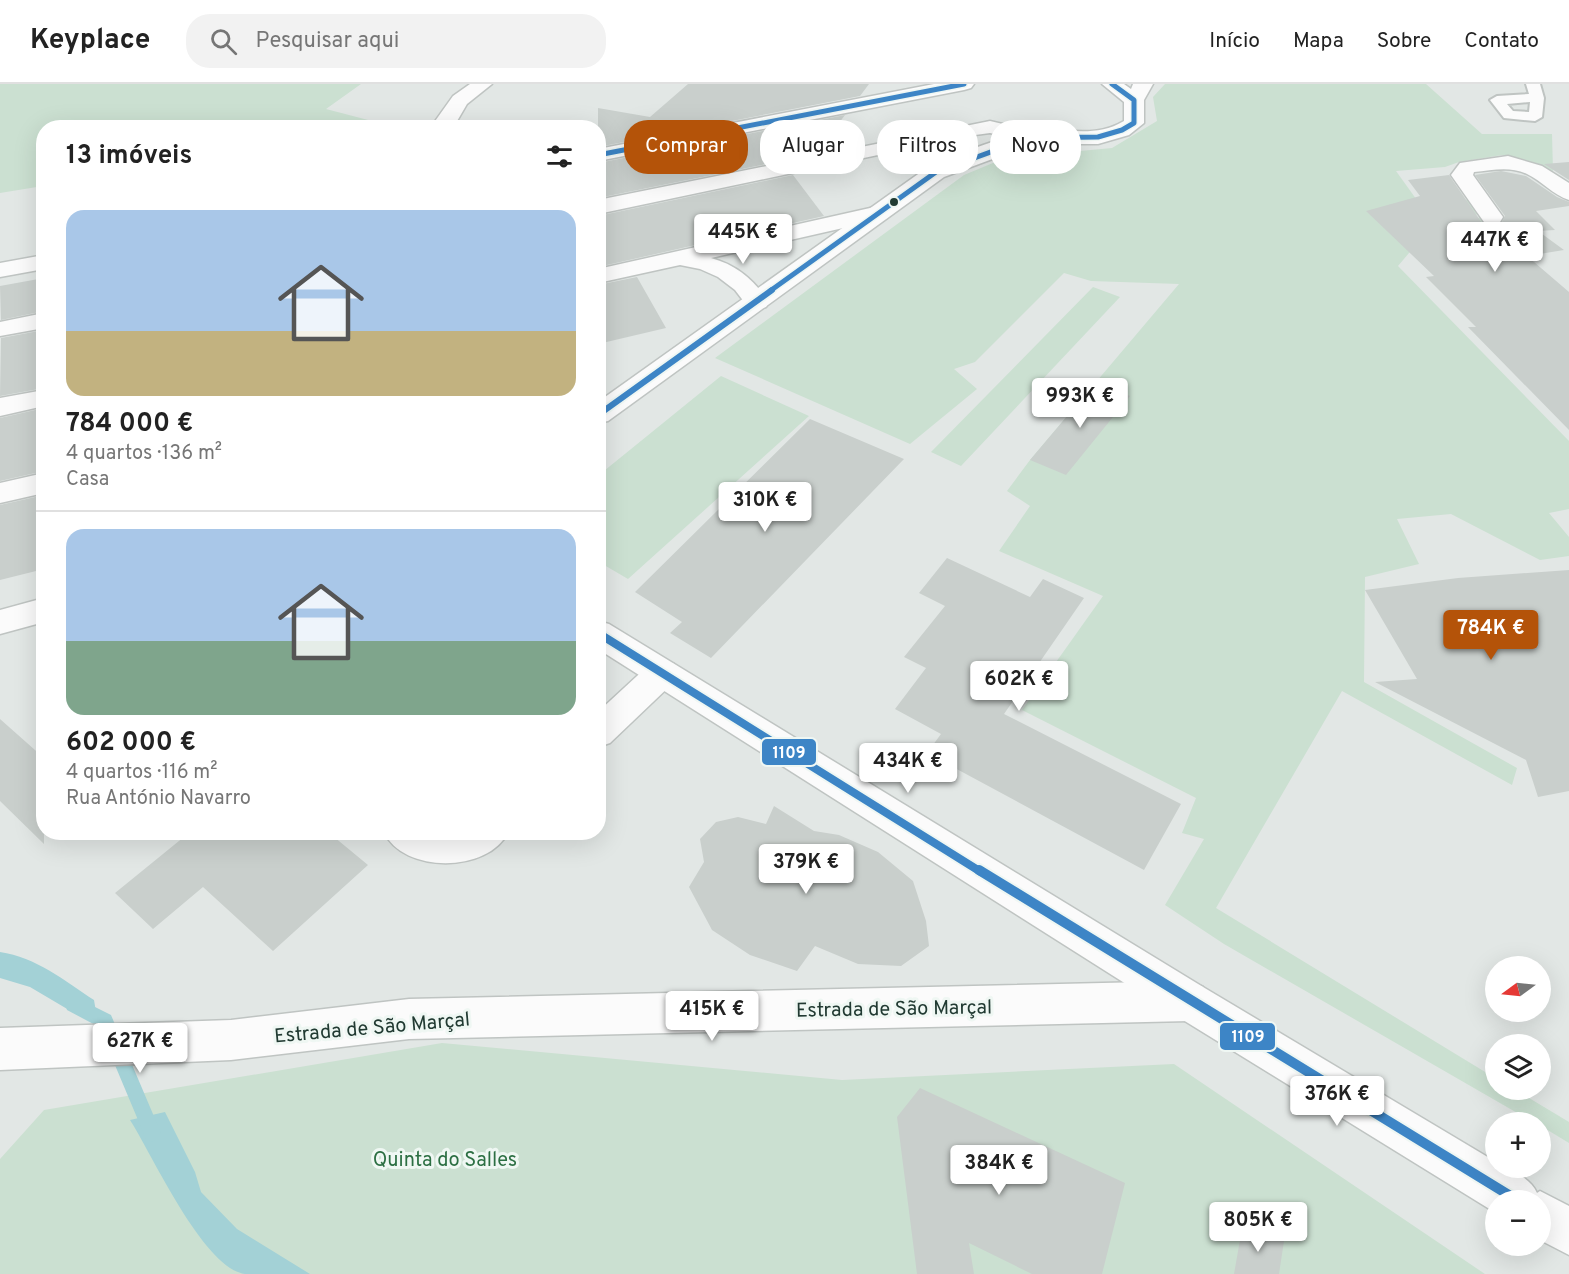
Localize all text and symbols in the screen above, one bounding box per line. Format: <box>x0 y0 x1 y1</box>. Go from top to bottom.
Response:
search box <box>186 14 606 68</box>
text: Keyplace <box>30 23 150 59</box>
icon: search <box>207 25 240 58</box>
text: Pesquisar aqui <box>255 28 399 55</box>
text: Início <box>1209 28 1260 55</box>
text: Mapa <box>1293 28 1344 55</box>
text: Sobre <box>1377 28 1431 55</box>
text: Contato <box>1464 28 1539 55</box>
chip: Comprar <box>624 120 748 174</box>
chip: Alugar <box>760 120 865 174</box>
chip: Filtros <box>877 120 978 174</box>
chip: Novo <box>990 120 1081 174</box>
text: 13 imóveis <box>66 140 192 173</box>
icon: filters <box>543 140 576 173</box>
unlabelled marker <box>888 196 900 208</box>
pin: 445K € <box>694 214 792 265</box>
text: 445K € <box>708 220 778 246</box>
pin: 447K € <box>1446 222 1544 273</box>
text: 447K € <box>1461 228 1529 254</box>
icon: home <box>267 249 375 357</box>
pin: 993K € <box>1031 378 1129 429</box>
text: 993K € <box>1046 384 1114 410</box>
text: 784 000 € <box>66 408 193 441</box>
text: 4 quartos · 136 m² <box>66 441 222 467</box>
text: Casa <box>66 467 109 493</box>
pin: 310K € <box>716 482 814 533</box>
text: 310K € <box>733 488 797 514</box>
icon: home <box>267 568 375 676</box>
pin: 784K € <box>1442 610 1540 661</box>
text: 784K € <box>1457 616 1525 642</box>
pin: 602K € <box>970 661 1068 712</box>
text: 602K € <box>984 667 1054 693</box>
text: 602 000 € <box>66 727 196 760</box>
line badge: 1109 <box>761 738 817 766</box>
pin: 434K € <box>859 743 957 794</box>
text: 1109 <box>772 744 806 764</box>
text: 434K € <box>873 749 943 775</box>
text: 4 quartos · 116 m² <box>66 760 217 786</box>
text: Rua António Navarro <box>66 786 251 812</box>
pin: 379K € <box>757 844 855 895</box>
text: 379K € <box>773 850 839 876</box>
north arrow <box>1485 956 1551 1022</box>
map controls <box>1485 956 1551 1256</box>
pin: 415K € <box>663 991 761 1042</box>
street label: Estrada de São Marçal <box>796 995 992 1025</box>
text: 415K € <box>680 997 744 1023</box>
street label: Estrada de São Marçal <box>273 1007 471 1051</box>
line badge: 1109 <box>1219 1022 1276 1051</box>
pin: 627K € <box>91 1023 189 1074</box>
text: 1109 <box>1231 1028 1265 1048</box>
text: 627K € <box>107 1029 173 1055</box>
button: layers <box>1485 1034 1551 1100</box>
pin: 376K € <box>1288 1076 1386 1127</box>
text: 376K € <box>1304 1082 1370 1108</box>
button: + <box>1485 1112 1551 1178</box>
pin: 384K € <box>950 1145 1048 1196</box>
park label: Quinta do Salles <box>373 1148 517 1174</box>
text: 384K € <box>964 1151 1034 1177</box>
button: − <box>1485 1190 1551 1256</box>
pin: 805K € <box>1209 1202 1307 1253</box>
text: 805K € <box>1223 1208 1293 1234</box>

